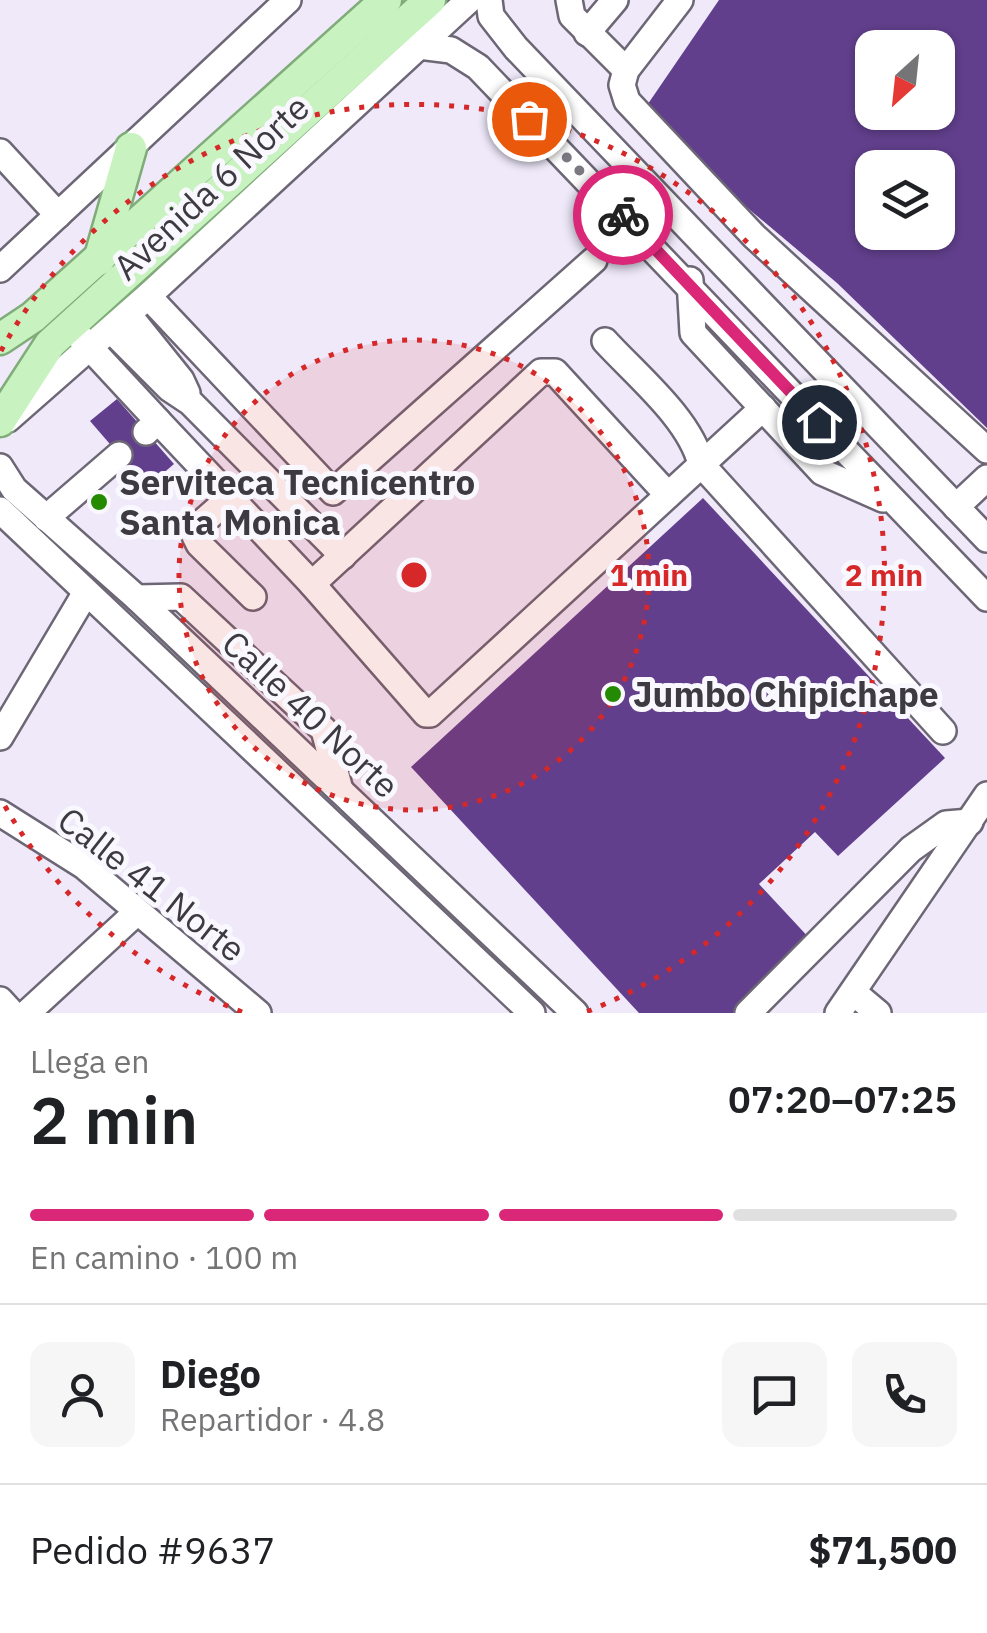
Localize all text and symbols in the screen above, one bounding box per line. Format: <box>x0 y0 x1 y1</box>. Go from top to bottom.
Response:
north arrow <box>855 30 955 130</box>
map controls <box>855 30 955 250</box>
pin <box>487 77 572 162</box>
street label: Avenida 6 Norte <box>103 84 319 290</box>
icon: bag <box>502 92 557 147</box>
button: layers <box>855 150 955 250</box>
courier <box>573 165 673 265</box>
icon: bike <box>596 188 651 243</box>
pin <box>777 380 862 465</box>
icon: home <box>792 395 847 450</box>
place label: Serviteca Tecnicentro Santa Monica <box>119 459 475 545</box>
marker: Serviteca Tecnicentro Santa Monica <box>88 491 110 513</box>
text: 1 min <box>610 555 688 594</box>
text: 2 min <box>845 555 923 594</box>
centre of rings <box>396 557 432 593</box>
street label: Calle 40 Norte <box>213 620 409 808</box>
place label: Jumbo Chipichape <box>633 671 939 717</box>
marker: Jumbo Chipichape <box>602 683 624 705</box>
street label: Calle 41 Norte <box>49 796 255 972</box>
text: Llega en <box>30 1040 150 1082</box>
text: 07:20–07:25 <box>728 1074 957 1123</box>
text: 2 min <box>30 1077 198 1162</box>
text: En camino · 100 m <box>30 1236 298 1278</box>
button: person <box>30 1342 135 1447</box>
button: chat <box>722 1342 827 1447</box>
button: phone <box>852 1342 957 1447</box>
text: Diego <box>160 1349 261 1398</box>
text: Repartidor · 4.8 <box>160 1398 385 1440</box>
text: Pedido #9637 <box>30 1525 275 1574</box>
text: $71,500 <box>808 1525 957 1574</box>

